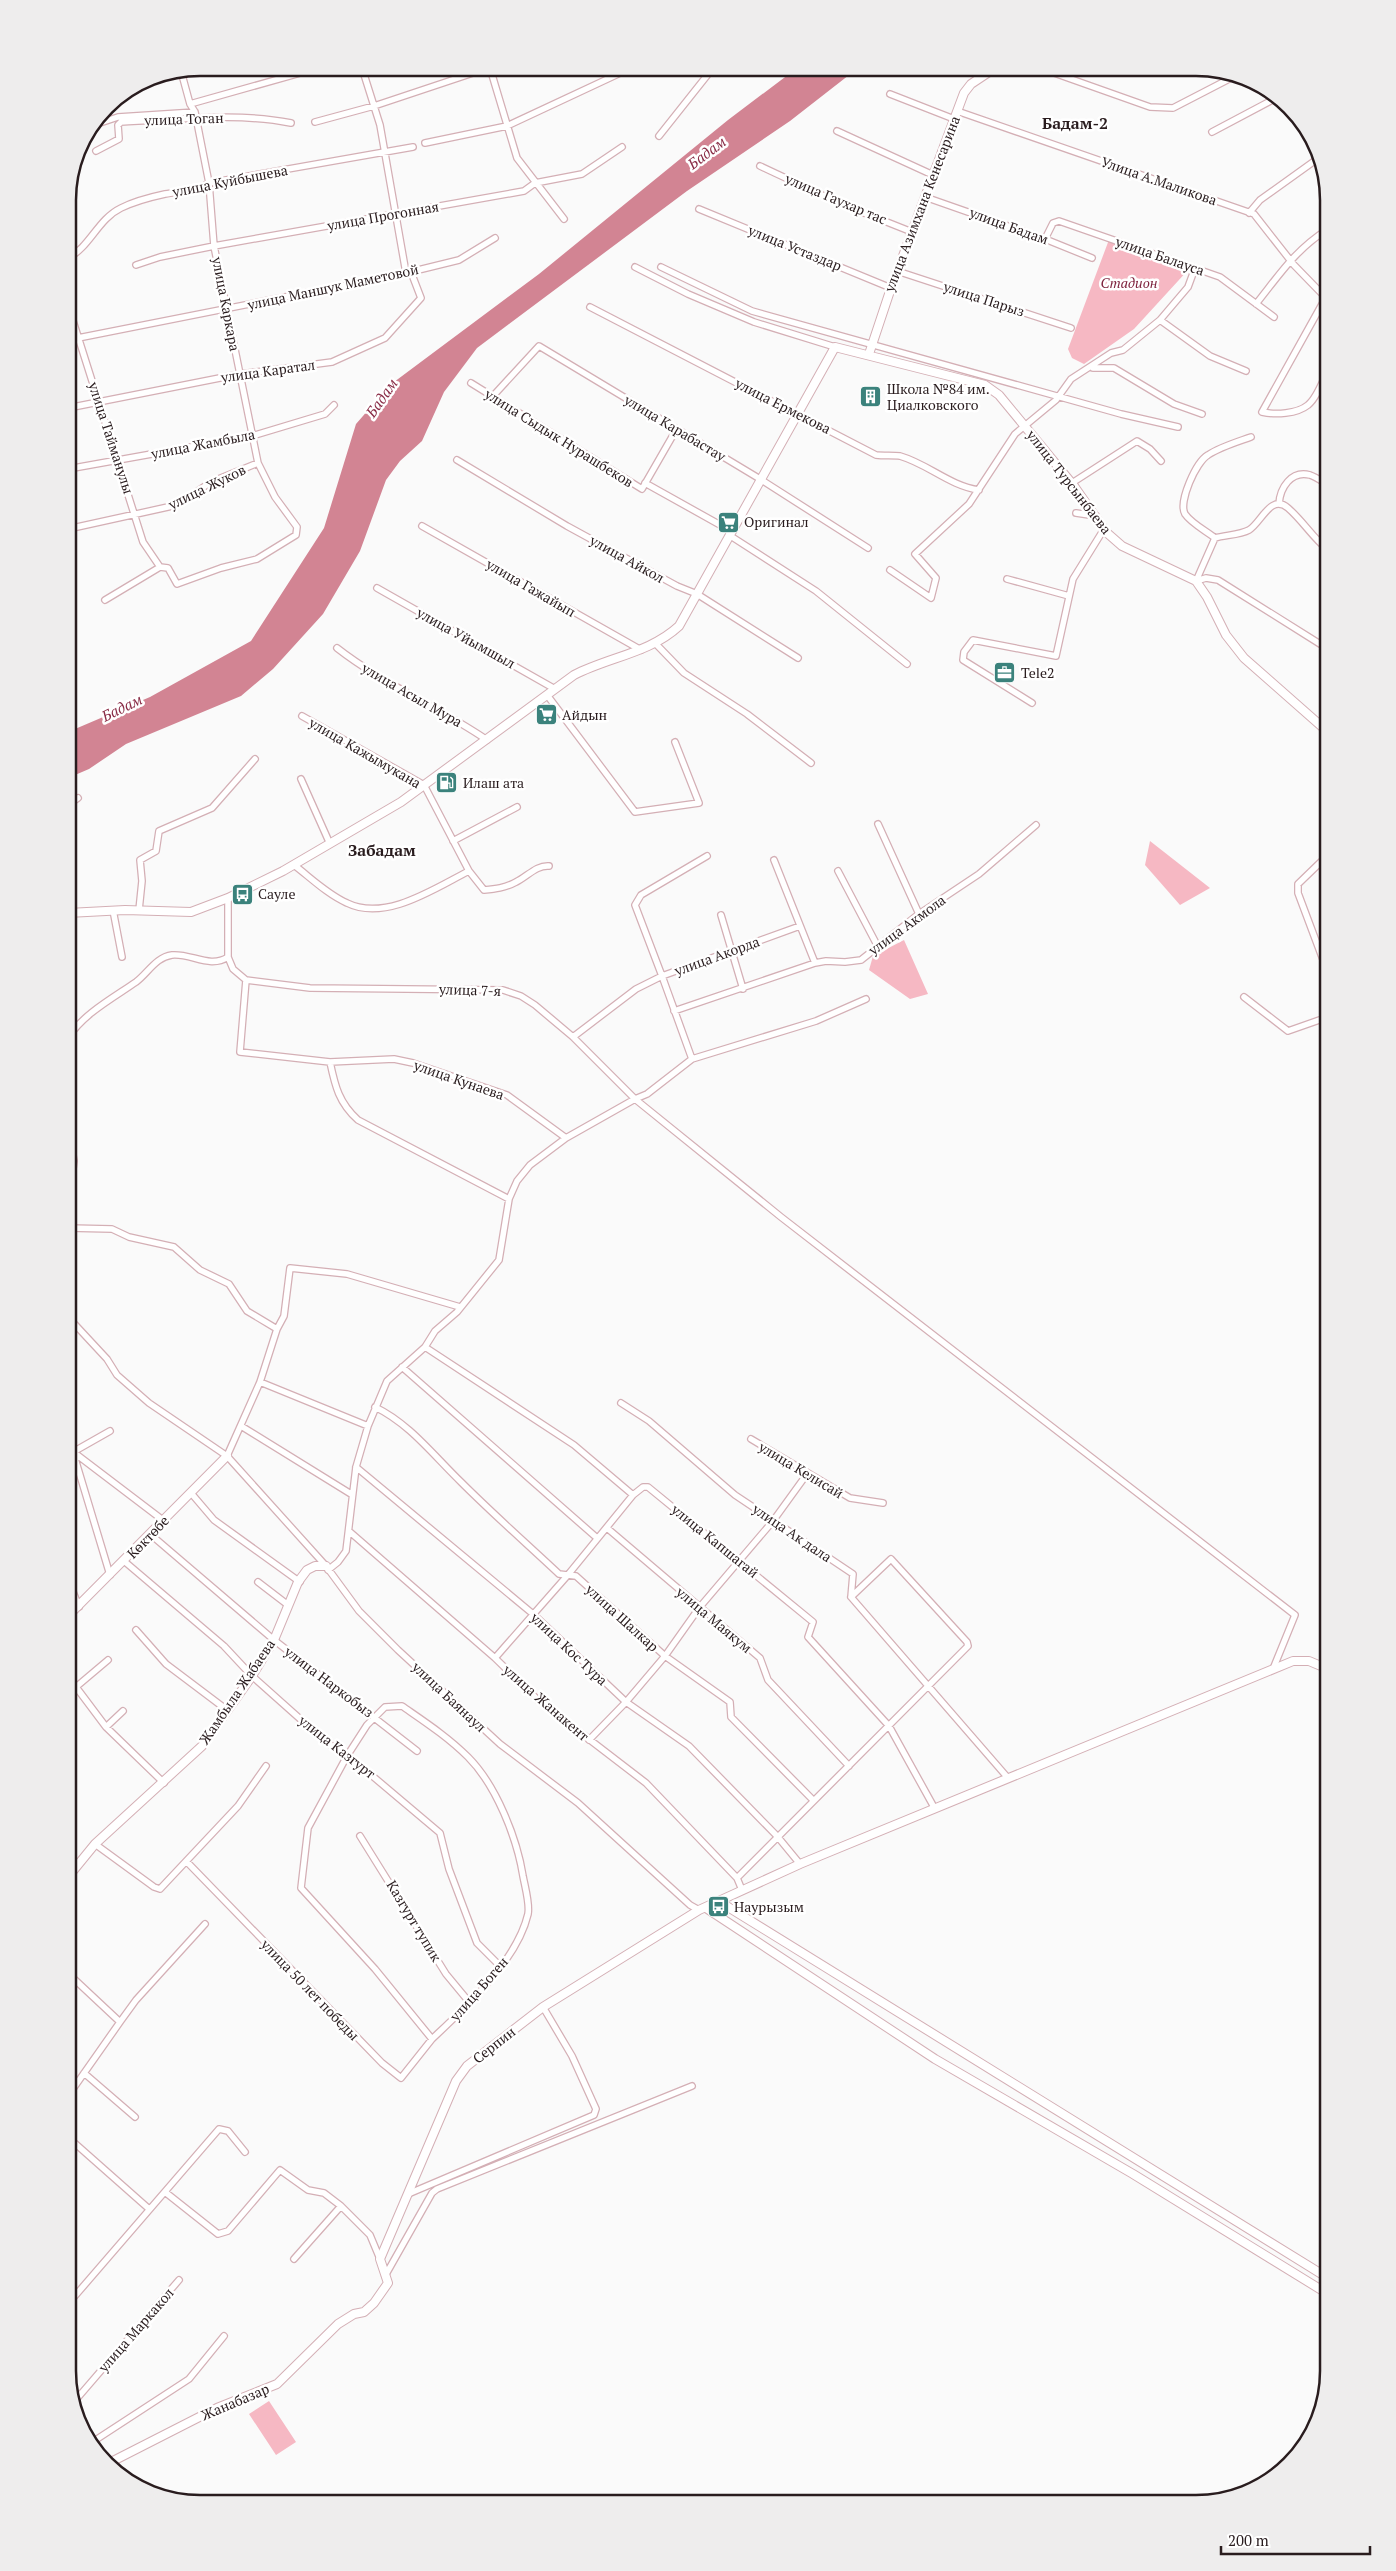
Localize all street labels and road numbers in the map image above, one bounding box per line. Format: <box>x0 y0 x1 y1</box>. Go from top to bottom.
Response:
street label: улица Тоган <box>143 108 224 129</box>
street label: улица Азимхана Кенесарина <box>879 113 964 295</box>
street label: Улица А.Маликова <box>1099 152 1220 209</box>
street label: улица Куйбышева <box>170 160 289 201</box>
street label: улица Гаухар тас <box>782 168 890 229</box>
street label: улица Прогонная <box>325 196 440 235</box>
street label: улица Бадам <box>966 202 1051 249</box>
street label: улица Устаздар <box>745 220 845 275</box>
street label: улица Балауса <box>1112 231 1207 280</box>
street label: улица Каркара <box>208 254 245 353</box>
street label: улица Маншук Маметовой <box>245 259 421 314</box>
street label: улица Парыз <box>940 276 1027 321</box>
street label: улица Каратал <box>219 354 317 387</box>
street label: улица Ермекова <box>731 373 834 438</box>
street label: улица Тайманулы <box>84 379 139 496</box>
street label: улица Сыдык Нурашбеков <box>480 383 637 491</box>
street label: улица Карабастау <box>620 389 730 466</box>
street label: улица Жамбыла <box>148 424 256 463</box>
street label: улица Турсынбаева <box>1022 425 1116 538</box>
street label: улица Жуков <box>164 460 249 514</box>
street label: улица Айкол <box>586 530 668 587</box>
street label: улица Гажайып <box>482 554 580 621</box>
street label: улица Уйымшыл <box>413 602 519 673</box>
street label: улица Асыл Мура <box>358 658 466 731</box>
street label: улица Кажымукана <box>305 712 425 792</box>
street label: улица Акмола <box>863 890 949 960</box>
street label: улица Акорда <box>671 931 762 980</box>
street label: улица 7-я <box>438 979 501 1000</box>
street label: улица Кунаева <box>411 1055 507 1104</box>
street label: улица Келисай <box>755 1436 848 1503</box>
street label: улица Ак дала <box>748 1498 836 1566</box>
street label: улица Капшагай <box>667 1499 763 1582</box>
street label: Көктөбе <box>122 1511 173 1562</box>
street label: улица Шалкар <box>581 1579 663 1656</box>
street label: улица Маякум <box>672 1582 756 1657</box>
street label: улица Кос Тура <box>526 1607 612 1689</box>
street label: Жамбыла Жабаева <box>194 1635 279 1748</box>
street label: улица Наркобыз <box>280 1641 378 1721</box>
street label: улица Баянаул <box>407 1657 491 1736</box>
street label: улица Жанакент <box>499 1659 593 1745</box>
street label: улица Казгурт <box>294 1710 380 1783</box>
street label: Казгурт тупик <box>383 1876 446 1965</box>
street label: улица 50 лет победы <box>256 1934 364 2044</box>
street label: улица Боген <box>445 1952 512 2026</box>
street label: Серпин <box>468 2022 519 2067</box>
street label: улица Маркакол <box>93 2283 178 2377</box>
street label: Жанабазар <box>198 2379 272 2424</box>

